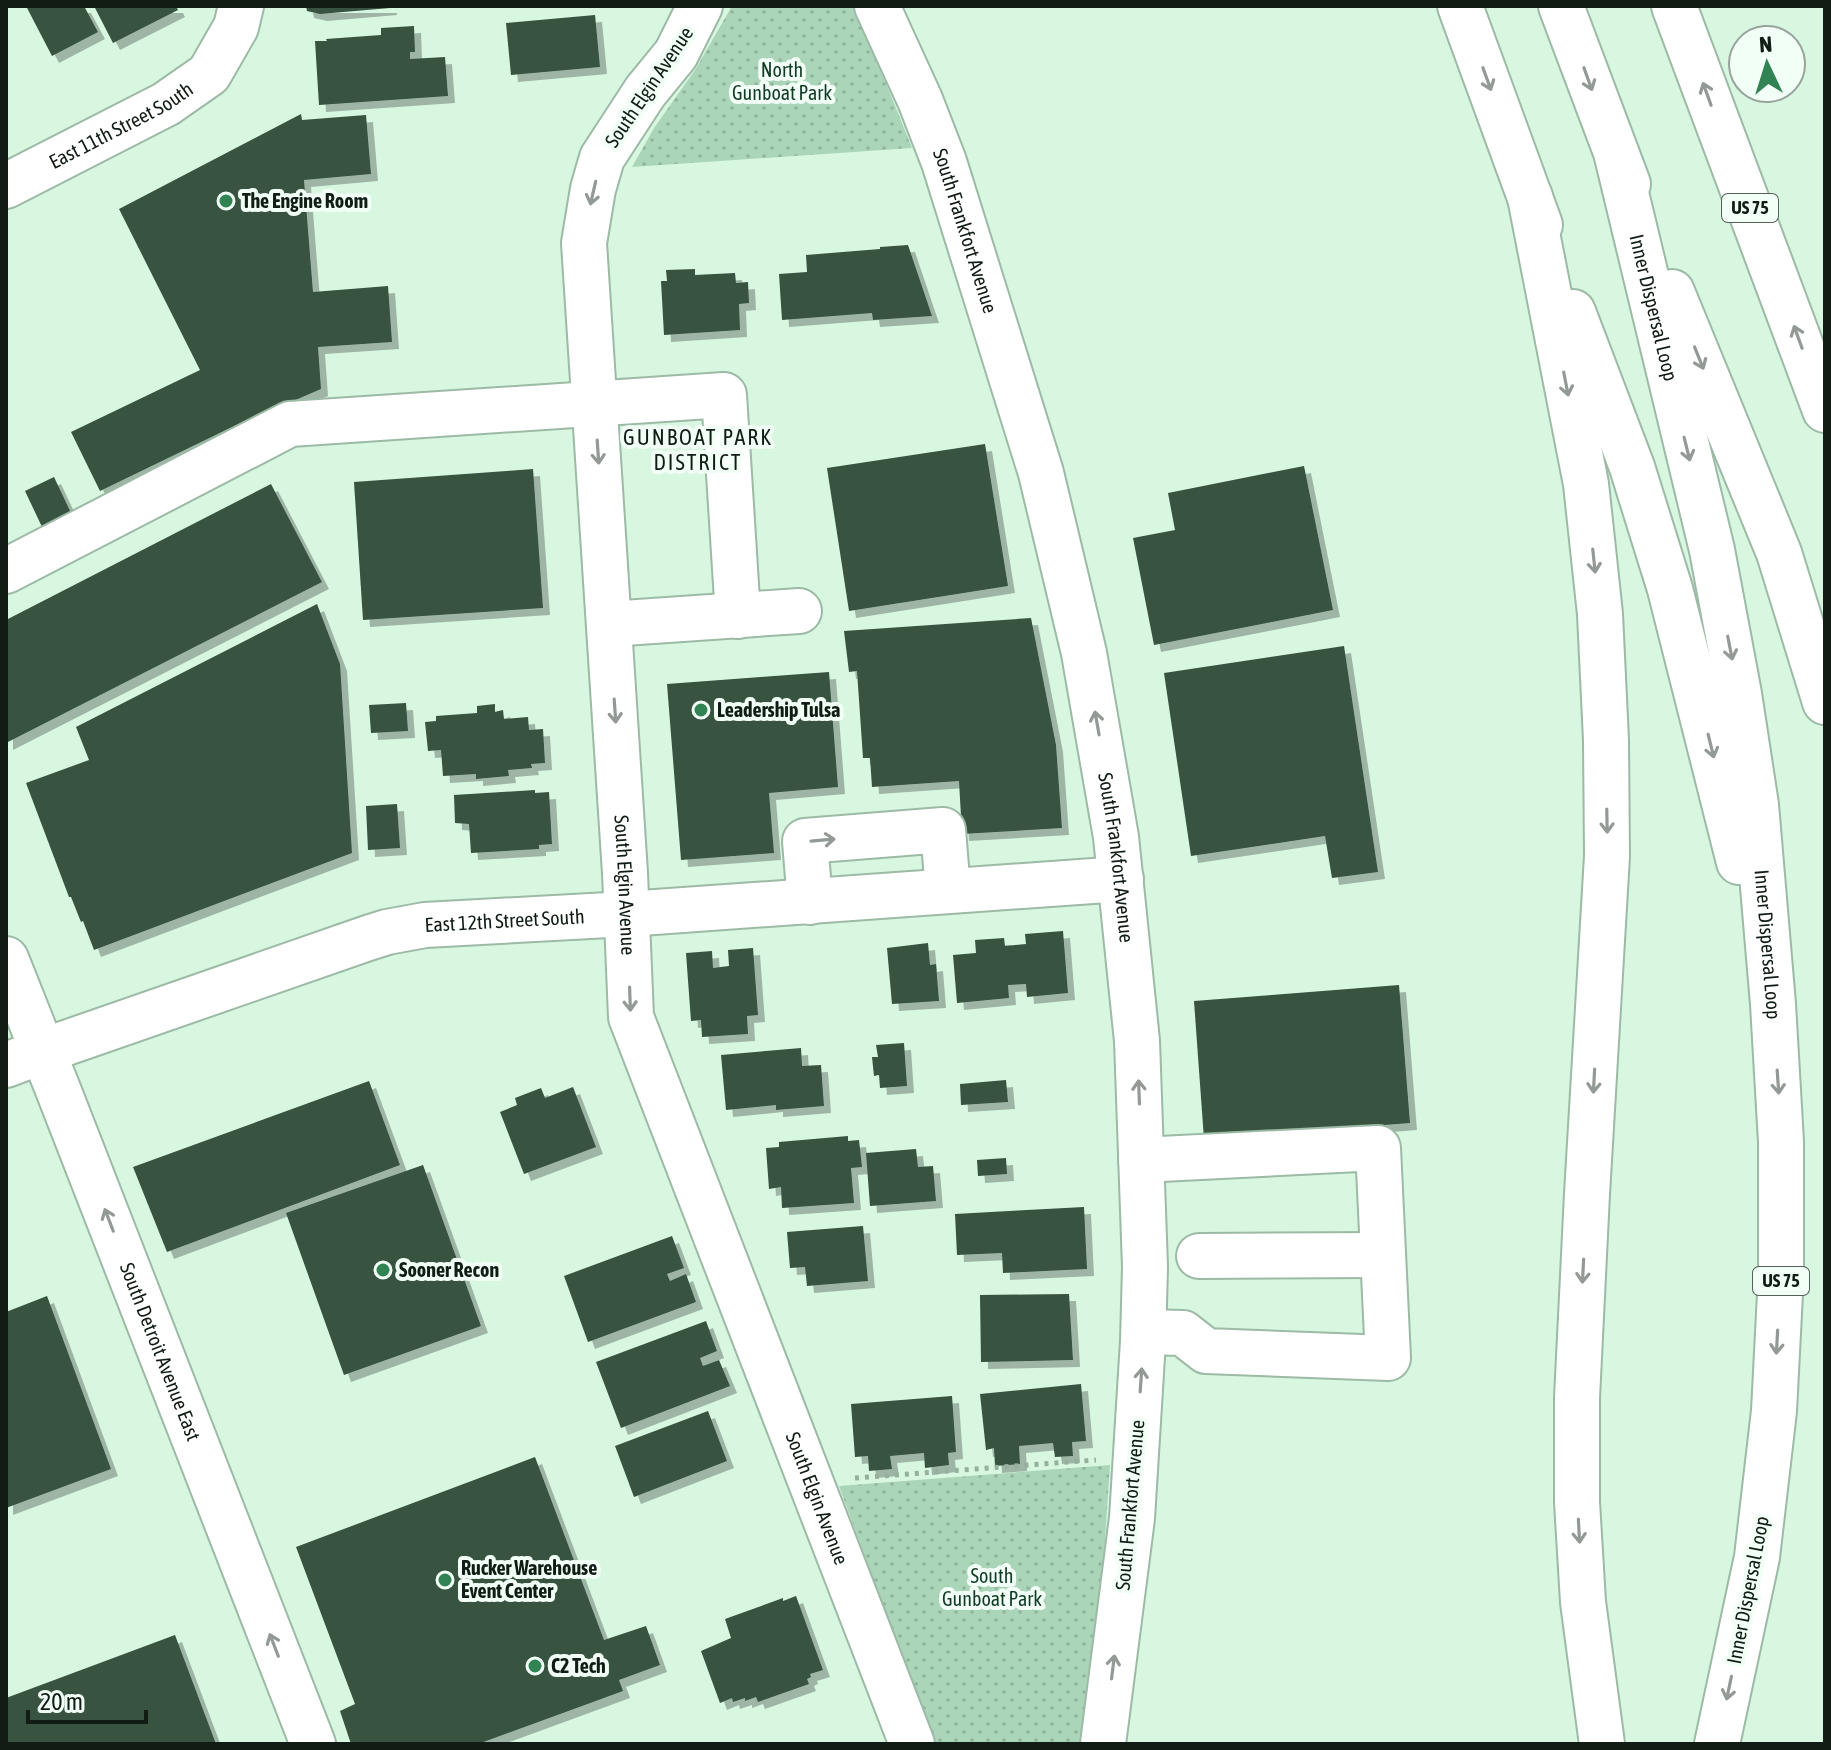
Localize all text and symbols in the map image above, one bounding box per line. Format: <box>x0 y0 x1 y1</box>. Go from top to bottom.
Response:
street label: South Elgin Avenue <box>600 22 697 151</box>
north arrow <box>1727 24 1807 104</box>
text: N <box>1758 31 1773 57</box>
park label: North Gunboat Park <box>732 58 832 104</box>
one-way arrow <box>1480 66 1495 91</box>
one-way arrow <box>1582 66 1597 91</box>
street label: East 11th Street South <box>45 77 197 173</box>
one-way arrow <box>1699 82 1713 107</box>
street label: South Frankfort Avenue <box>929 145 1002 316</box>
one-way arrow <box>585 180 600 205</box>
place label: The Engine Room <box>242 189 368 212</box>
marker: The Engine Room <box>217 192 235 210</box>
road number: US 75 <box>1722 194 1778 222</box>
street label: Inner Dispersal Loop <box>1625 232 1683 383</box>
one-way arrow <box>1790 325 1804 350</box>
one-way arrow <box>1693 345 1707 370</box>
one-way arrow <box>1560 371 1575 396</box>
district label: GUNBOAT PARK DISTRICT <box>623 424 773 475</box>
one-way arrow <box>1681 436 1696 462</box>
one-way arrow <box>591 438 606 465</box>
one-way arrow <box>1587 548 1602 574</box>
one-way arrow <box>1723 635 1738 660</box>
one-way arrow <box>607 697 622 724</box>
place label: Leadership Tulsa <box>717 698 840 721</box>
marker: Leadership Tulsa <box>692 701 710 719</box>
one-way arrow <box>1088 711 1103 736</box>
one-way arrow <box>1704 732 1719 758</box>
street label: South Frankfort Avenue <box>1094 771 1139 944</box>
one-way arrow <box>1599 807 1615 834</box>
street label: South Elgin Avenue <box>610 814 640 956</box>
one-way arrow <box>809 832 836 847</box>
street label: Inner Dispersal Loop <box>1751 869 1786 1020</box>
street label: East 12th Street South <box>424 904 585 936</box>
one-way arrow <box>623 985 638 1012</box>
one-way arrow <box>1586 1067 1601 1093</box>
one-way arrow <box>1770 1068 1785 1095</box>
one-way arrow <box>1131 1079 1146 1106</box>
one-way arrow <box>101 1208 115 1233</box>
one-way arrow <box>1575 1257 1590 1284</box>
place label: Sooner Recon <box>399 1258 499 1281</box>
street label: South Detroit Avenue East <box>116 1259 206 1444</box>
marker: Sooner Recon <box>374 1261 392 1279</box>
road number: US 75 <box>1753 1267 1809 1295</box>
one-way arrow <box>1770 1328 1785 1355</box>
one-way arrow <box>1134 1367 1149 1394</box>
street label: South Frankfort Avenue <box>1111 1419 1148 1591</box>
street label: South Elgin Avenue <box>781 1429 854 1568</box>
street label: Inner Dispersal Loop <box>1722 1514 1773 1666</box>
one-way arrow <box>1572 1517 1587 1544</box>
place label: Rucker Warehouse Event Center <box>461 1556 597 1602</box>
park label: South Gunboat Park <box>942 1564 1042 1610</box>
marker: Rucker Warehouse Event Center <box>436 1571 454 1589</box>
one-way arrow <box>266 1633 280 1658</box>
place label: C2 Tech <box>551 1654 606 1677</box>
one-way arrow <box>1106 1654 1121 1681</box>
marker: C2 Tech <box>526 1657 544 1675</box>
scale bar <box>28 1674 146 1724</box>
one-way arrow <box>1721 1675 1736 1700</box>
text: 20 m <box>40 1688 83 1715</box>

